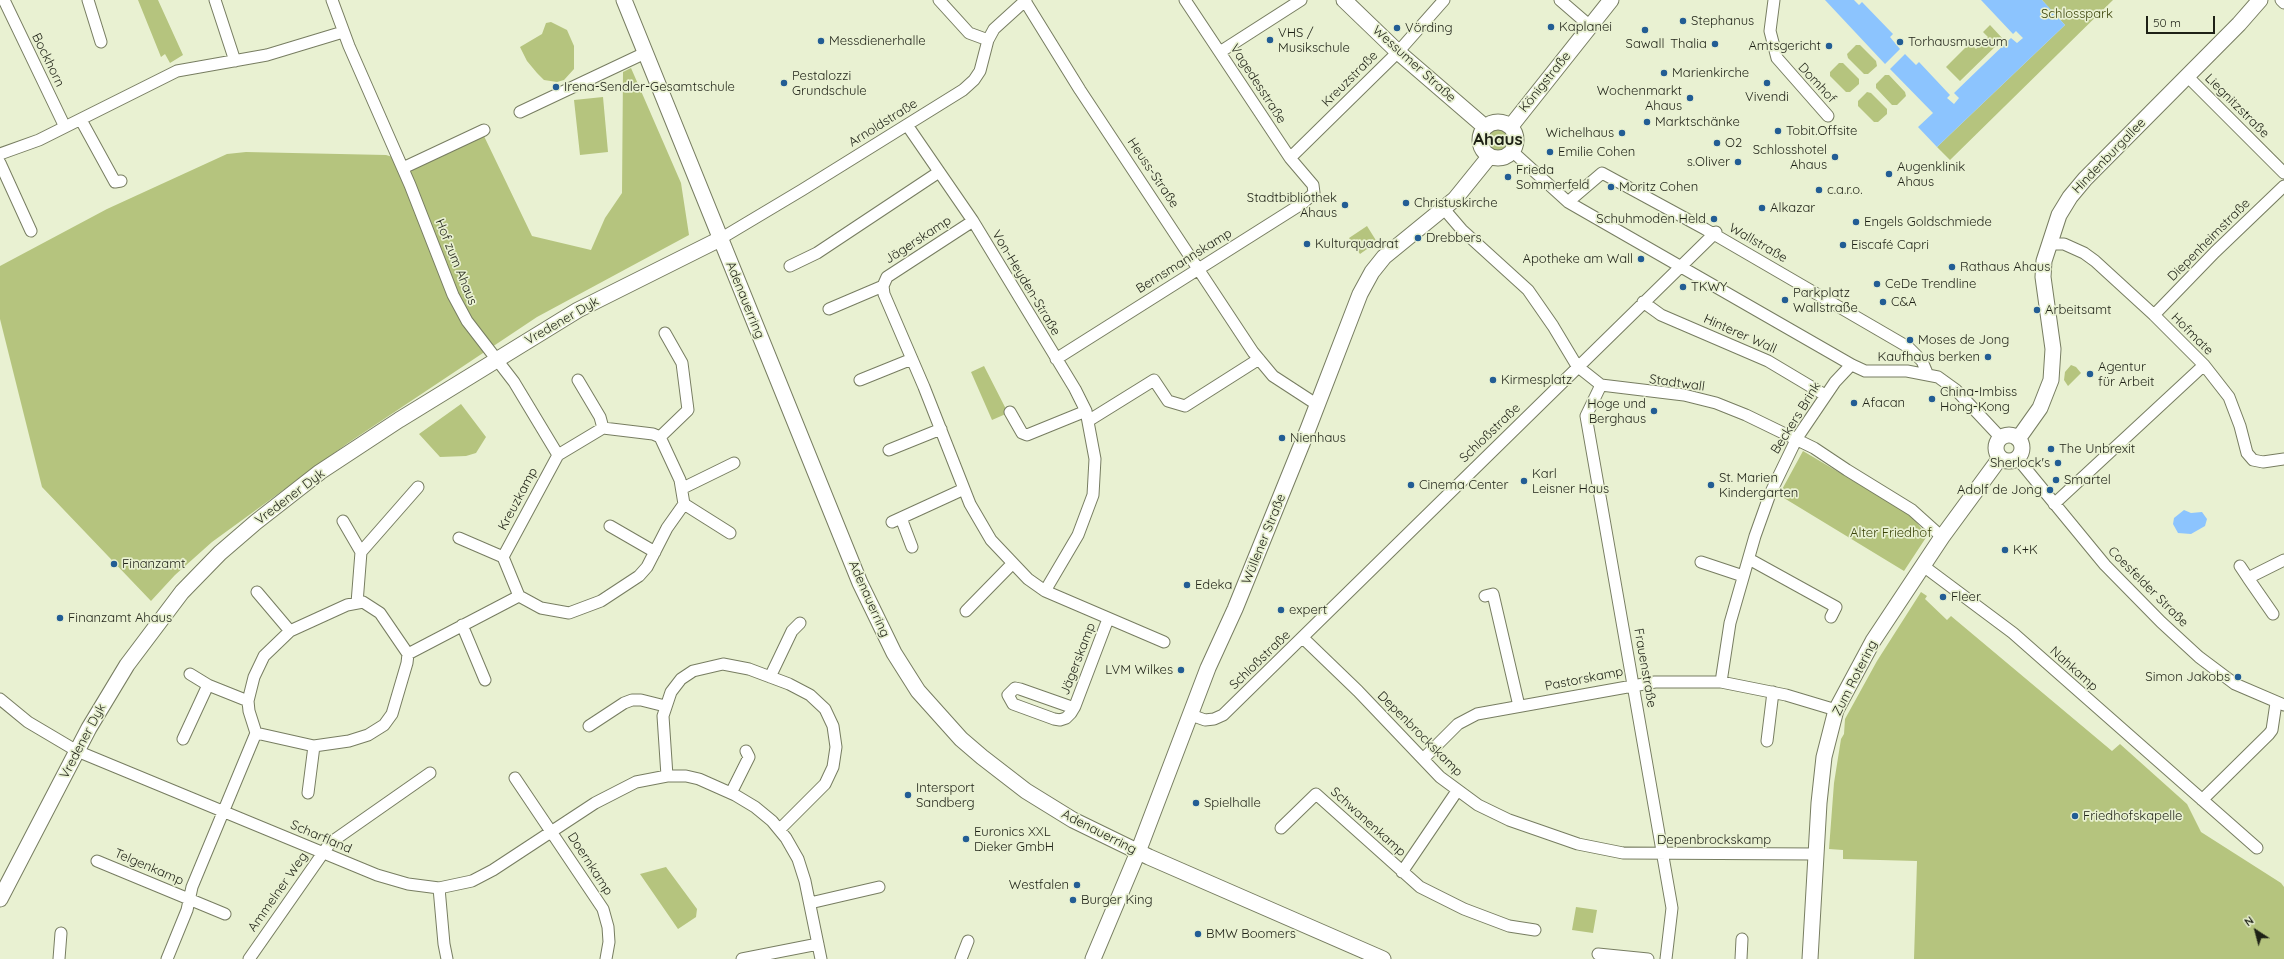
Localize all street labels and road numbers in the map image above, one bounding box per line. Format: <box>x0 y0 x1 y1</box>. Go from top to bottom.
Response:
street label: Wessumer Straße <box>1369 22 1459 106</box>
street label: Bockhorn <box>28 31 68 89</box>
street label: Vagedesstraße <box>1227 41 1289 127</box>
street label: Kreuzstraße <box>1319 48 1381 110</box>
street label: Königstraße <box>1516 49 1574 115</box>
street label: Domhof <box>1795 60 1839 106</box>
street label: Liegnitzstraße <box>2202 71 2272 141</box>
street label: Arnoldstraße <box>846 96 920 150</box>
street label: Hindenburgallee <box>2069 115 2149 197</box>
street label: Heuss-Straße <box>1124 135 1182 211</box>
street label: Diepenheimstraße <box>2165 196 2253 284</box>
street label: Jägerskamp <box>882 213 954 267</box>
street label: Hof zum Ahaus <box>432 217 480 307</box>
street label: Wallstraße <box>1726 220 1790 266</box>
street label: Bernsmannskamp <box>1133 225 1235 297</box>
street label: Von-Heyden-Straße <box>988 227 1064 339</box>
street label: Adenauerring <box>722 259 768 341</box>
street label: Vredener Dyk <box>522 294 602 348</box>
street label: Hofmate <box>2168 310 2216 358</box>
street label: Hinterer Wall <box>1701 311 1779 357</box>
street label: Stadtwall <box>1648 371 1706 395</box>
street label: Beckers Brink <box>1768 379 1824 457</box>
street label: Schloßstraße <box>1456 400 1524 466</box>
street label: Kreuzkamp <box>495 465 541 533</box>
street label: Vredener Dyk <box>252 466 328 528</box>
street label: Wüllener Straße <box>1239 492 1289 586</box>
street label: Coesfelder Straße <box>2104 543 2192 631</box>
street label: Adenauerring <box>845 558 893 640</box>
street label: Jägerskamp <box>1057 621 1099 697</box>
street label: Schloßstraße <box>1226 627 1294 693</box>
street label: Frauenstraße <box>1630 627 1660 709</box>
street label: Zum Rotering <box>1829 638 1881 718</box>
street label: Nahkamp <box>2047 643 2101 695</box>
street label: Pastorskamp <box>1544 664 1624 694</box>
street label: Depenbrockskamp <box>1374 688 1466 780</box>
street label: Vredener Dyk <box>57 701 109 781</box>
street label: Schwanenkamp <box>1327 784 1409 860</box>
street label: Adenauerring <box>1059 806 1139 858</box>
street label: Scharfland <box>288 817 354 857</box>
street label: Doernkamp <box>564 830 616 898</box>
street label: Depenbrockskamp <box>1657 832 1771 848</box>
street label: Telgenkamp <box>112 845 186 889</box>
street label: Ammelner Weg <box>245 849 311 935</box>

